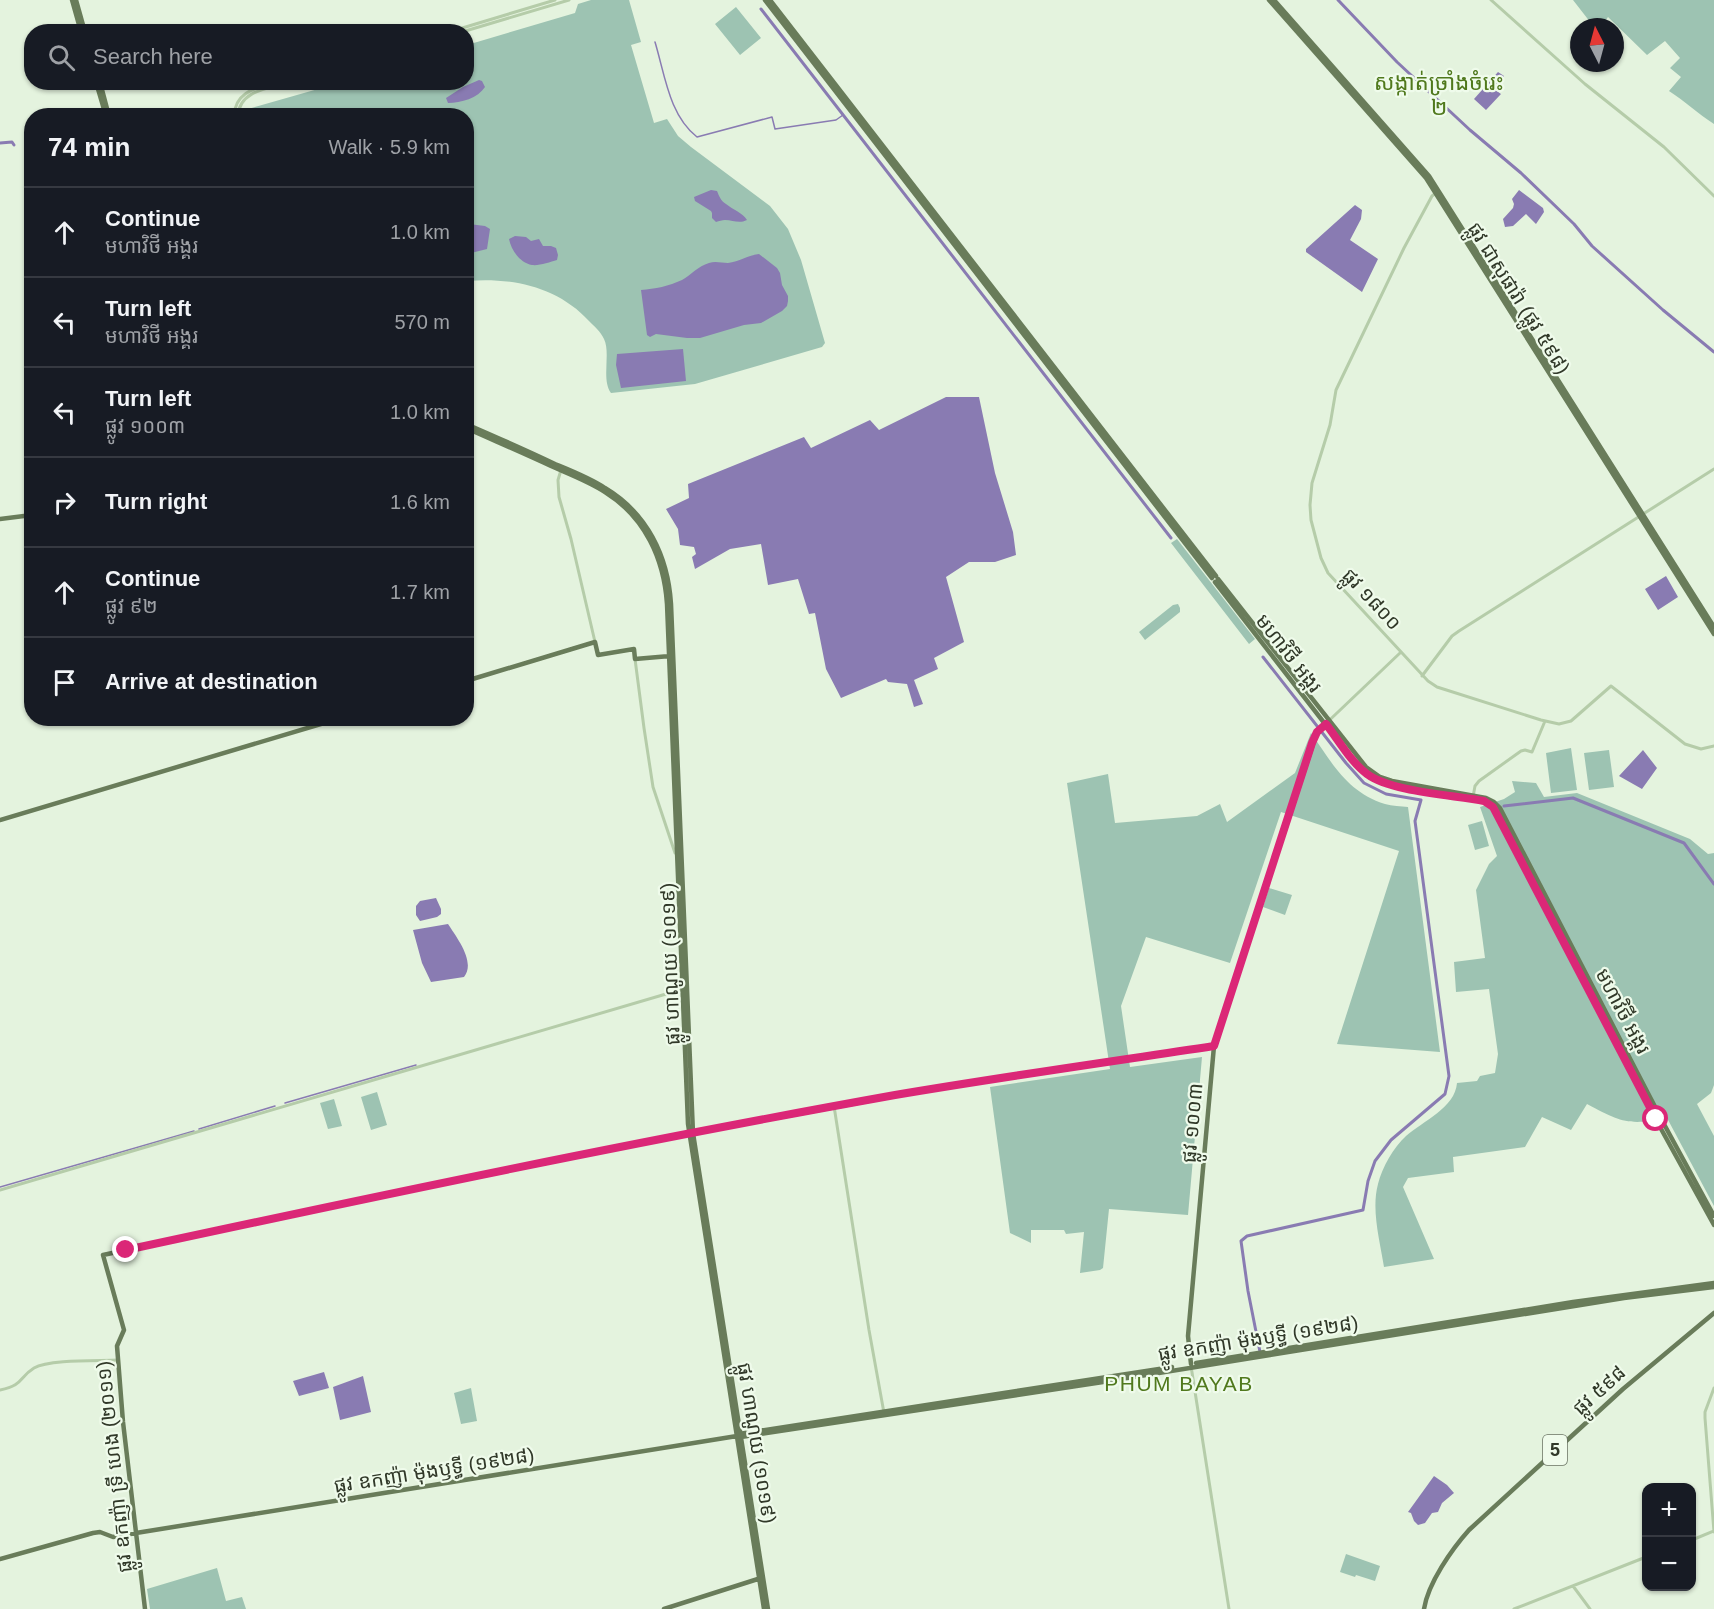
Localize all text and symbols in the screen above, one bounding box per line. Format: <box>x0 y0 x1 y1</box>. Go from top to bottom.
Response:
north arrow <box>1570 18 1624 72</box>
search box <box>24 24 474 90</box>
icon: search <box>45 41 78 74</box>
text: Search here <box>93 44 213 69</box>
district label: សង្កាត់ច្រាំងចំរេះ ២ <box>1374 69 1504 120</box>
text: 74 min <box>48 132 130 162</box>
text: Walk · 5.9 km <box>329 136 450 158</box>
text: Continue <box>105 206 200 231</box>
icon: ahead <box>48 216 81 249</box>
street label: ផ្លូវ ជាសុផារ៉ា (ផ្លូវ ៥៩៨) <box>1457 218 1575 382</box>
text: 1.0 km <box>390 221 450 243</box>
text: មហាវិថី អង្គរ <box>105 235 198 257</box>
text: Turn left <box>105 296 191 321</box>
icon: left <box>48 306 81 339</box>
text: 570 m <box>394 311 450 333</box>
text: មហាវិថី អង្គរ <box>105 325 198 347</box>
text: Turn left <box>105 386 191 411</box>
icon: left <box>48 396 81 429</box>
text: 1.0 km <box>390 401 450 423</box>
text: ផ្លូវ ១០០៣ <box>105 415 185 437</box>
icon: right <box>48 486 81 519</box>
text: Turn right <box>105 489 207 514</box>
text: 1.6 km <box>390 491 450 513</box>
street label: ផ្លូវ ១៨០០ <box>1332 564 1406 640</box>
text: Continue <box>105 566 200 591</box>
icon: ahead <box>48 576 81 609</box>
text: 1.7 km <box>390 581 450 603</box>
text: ផ្លូវ ៩២ <box>105 595 158 617</box>
street label: មហាវិថី អង្គរ <box>1251 609 1328 698</box>
icon: arrive <box>48 666 81 699</box>
text: Arrive at destination <box>105 669 318 694</box>
street label: ផ្លូវ ហាណូយ (១០១៩) <box>656 882 692 1046</box>
street label: មហាវិថី អង្គរ <box>1590 964 1656 1058</box>
street label: ផ្លូវ ១០០៣ <box>1178 1082 1214 1165</box>
route start <box>1642 1105 1668 1131</box>
route end <box>112 1236 138 1262</box>
street label: ផ្លូវ ឧកញ៉ា ម៉ុងឫទ្ធី (១៩២៨) <box>1156 1311 1361 1373</box>
street label: ផ្លូវ ឧកញ៉ា ទ្រី ហេង (២០១១) <box>92 1359 144 1574</box>
street label: ផ្លូវ ហាណូយ (១០១៩) <box>726 1361 781 1526</box>
street label: ផ្លូវ ៥៩៨ <box>1568 1361 1635 1425</box>
district label: PHUM BAYAB <box>1104 1372 1254 1395</box>
road number: 5 <box>1543 1435 1567 1465</box>
street label: ផ្លូវ ឧកញ៉ា ម៉ុងឫទ្ធី (១៩២៨) <box>332 1443 537 1505</box>
map controls <box>1642 1483 1696 1591</box>
button: + <box>1642 1483 1696 1537</box>
button: − <box>1642 1537 1696 1591</box>

